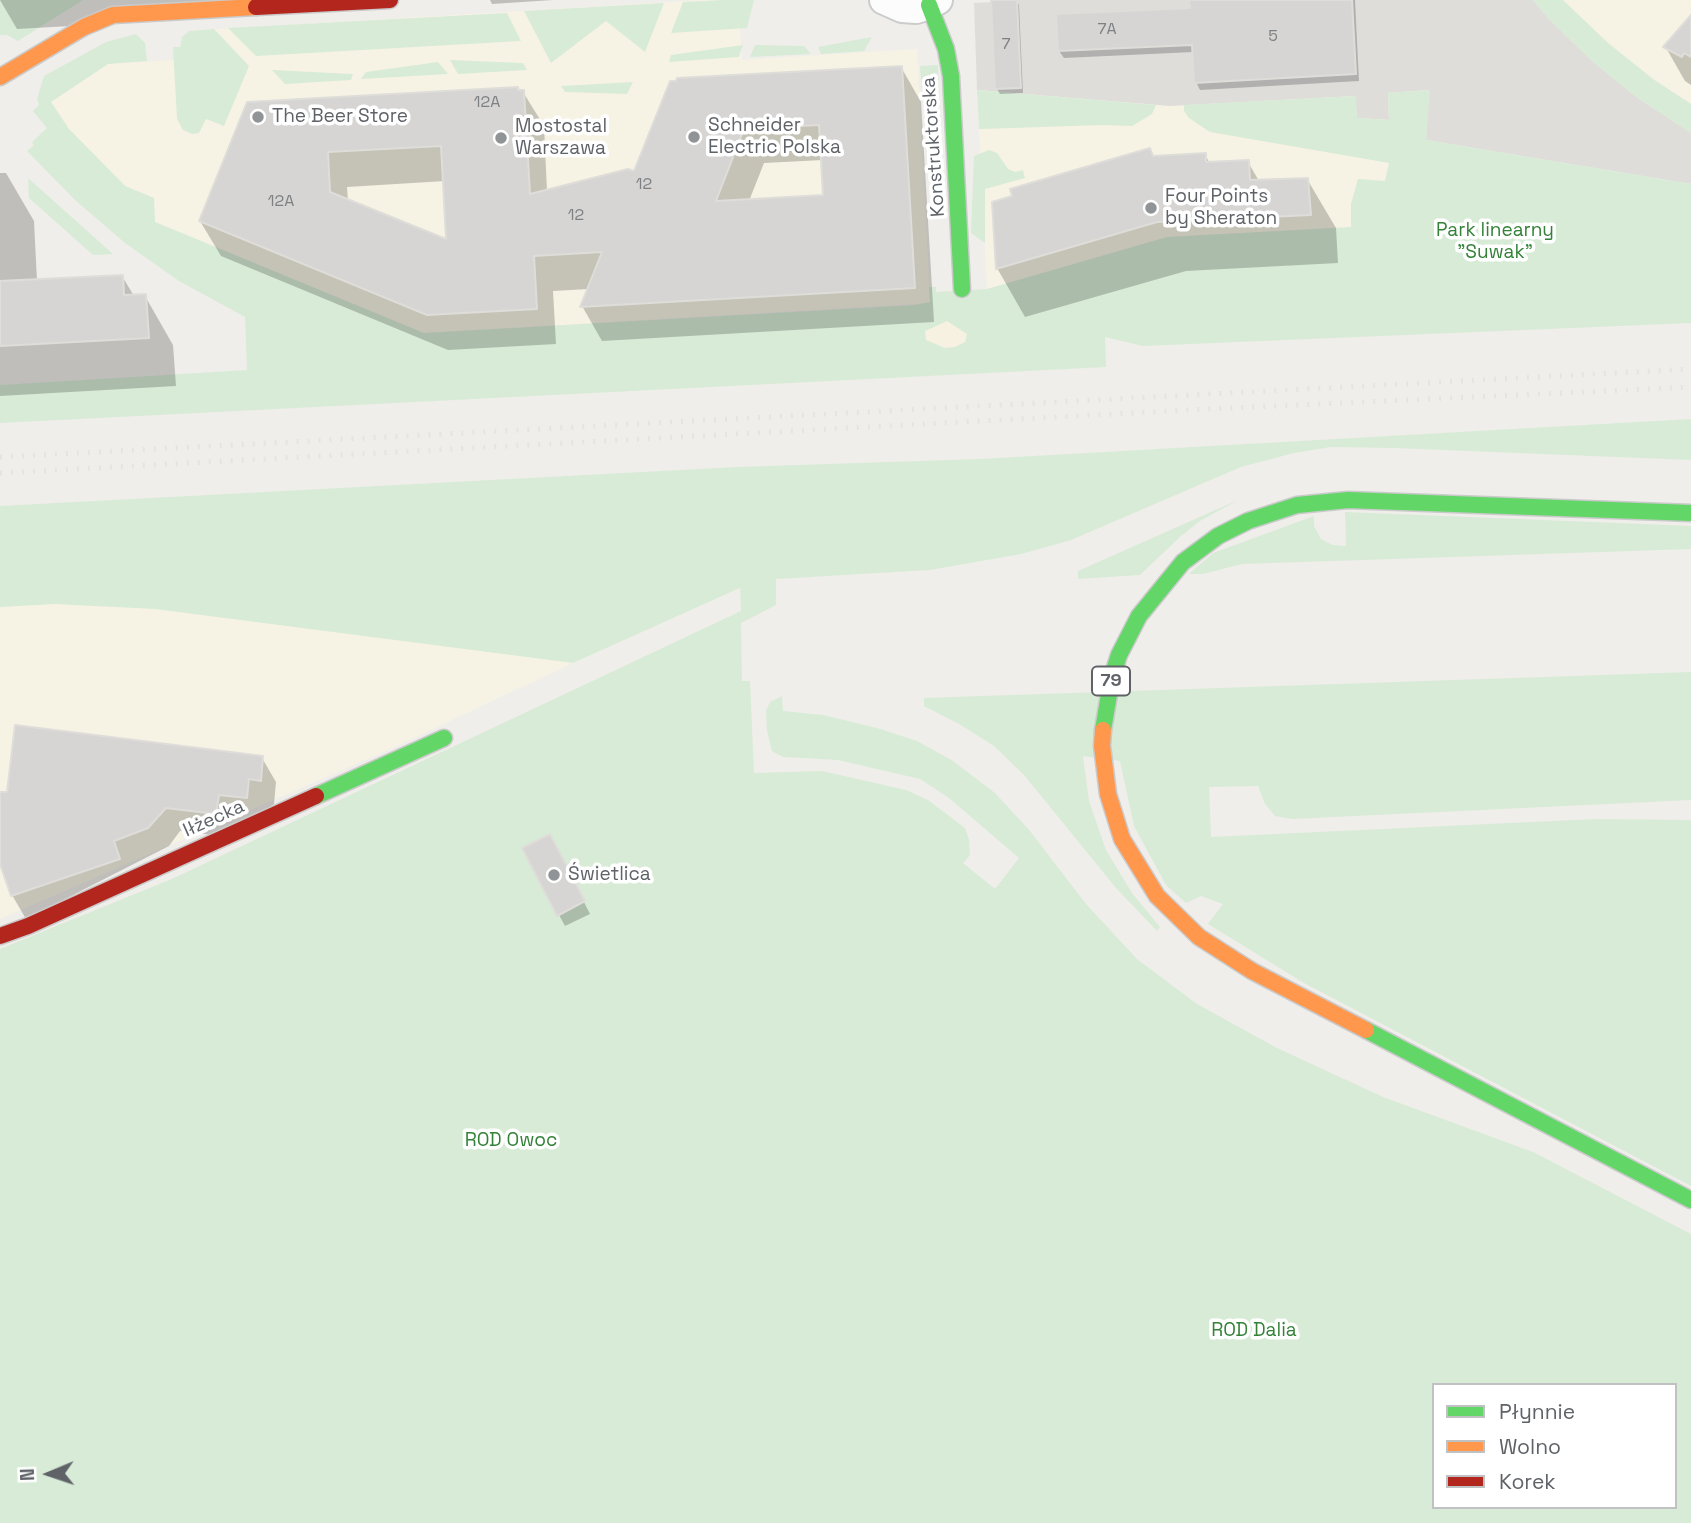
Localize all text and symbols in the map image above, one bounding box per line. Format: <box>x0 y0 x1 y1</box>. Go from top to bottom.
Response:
house number: 7A <box>1097 20 1117 40</box>
house number: 5 <box>1268 27 1278 47</box>
house number: 7 <box>1001 35 1011 55</box>
street label: Konstruktorska <box>918 76 950 218</box>
house number: 12A <box>474 93 500 113</box>
place label: The Beer Store <box>272 106 408 128</box>
marker: The Beer Store <box>250 109 266 125</box>
place label: Schneider Electric Polska <box>708 115 841 159</box>
place label: Mostostal Warszawa <box>515 116 607 160</box>
marker: Schneider Electric Polska <box>686 129 702 145</box>
marker: Mostostal Warszawa <box>493 130 509 146</box>
house number: 12 <box>636 175 652 195</box>
place label: Four Points by Sheraton <box>1165 186 1277 230</box>
house number: 12A <box>268 192 294 212</box>
marker: Four Points by Sheraton <box>1143 200 1159 216</box>
house number: 12 <box>568 206 584 226</box>
park label: Park linearny "Suwak" <box>1436 220 1554 264</box>
road number: 79 <box>1092 666 1130 696</box>
street label: Iłżecka <box>180 795 248 843</box>
place label: Świetlica <box>568 864 651 886</box>
marker: Świetlica <box>546 867 562 883</box>
park label: ROD Owoc <box>465 1130 557 1152</box>
park label: ROD Dalia <box>1211 1320 1297 1342</box>
legend <box>1432 1383 1677 1509</box>
text: Płynnie <box>1499 1398 1575 1425</box>
text: Wolno <box>1499 1433 1561 1460</box>
north arrow <box>14 1439 84 1509</box>
text: N <box>15 1468 40 1482</box>
text: Korek <box>1499 1468 1556 1495</box>

